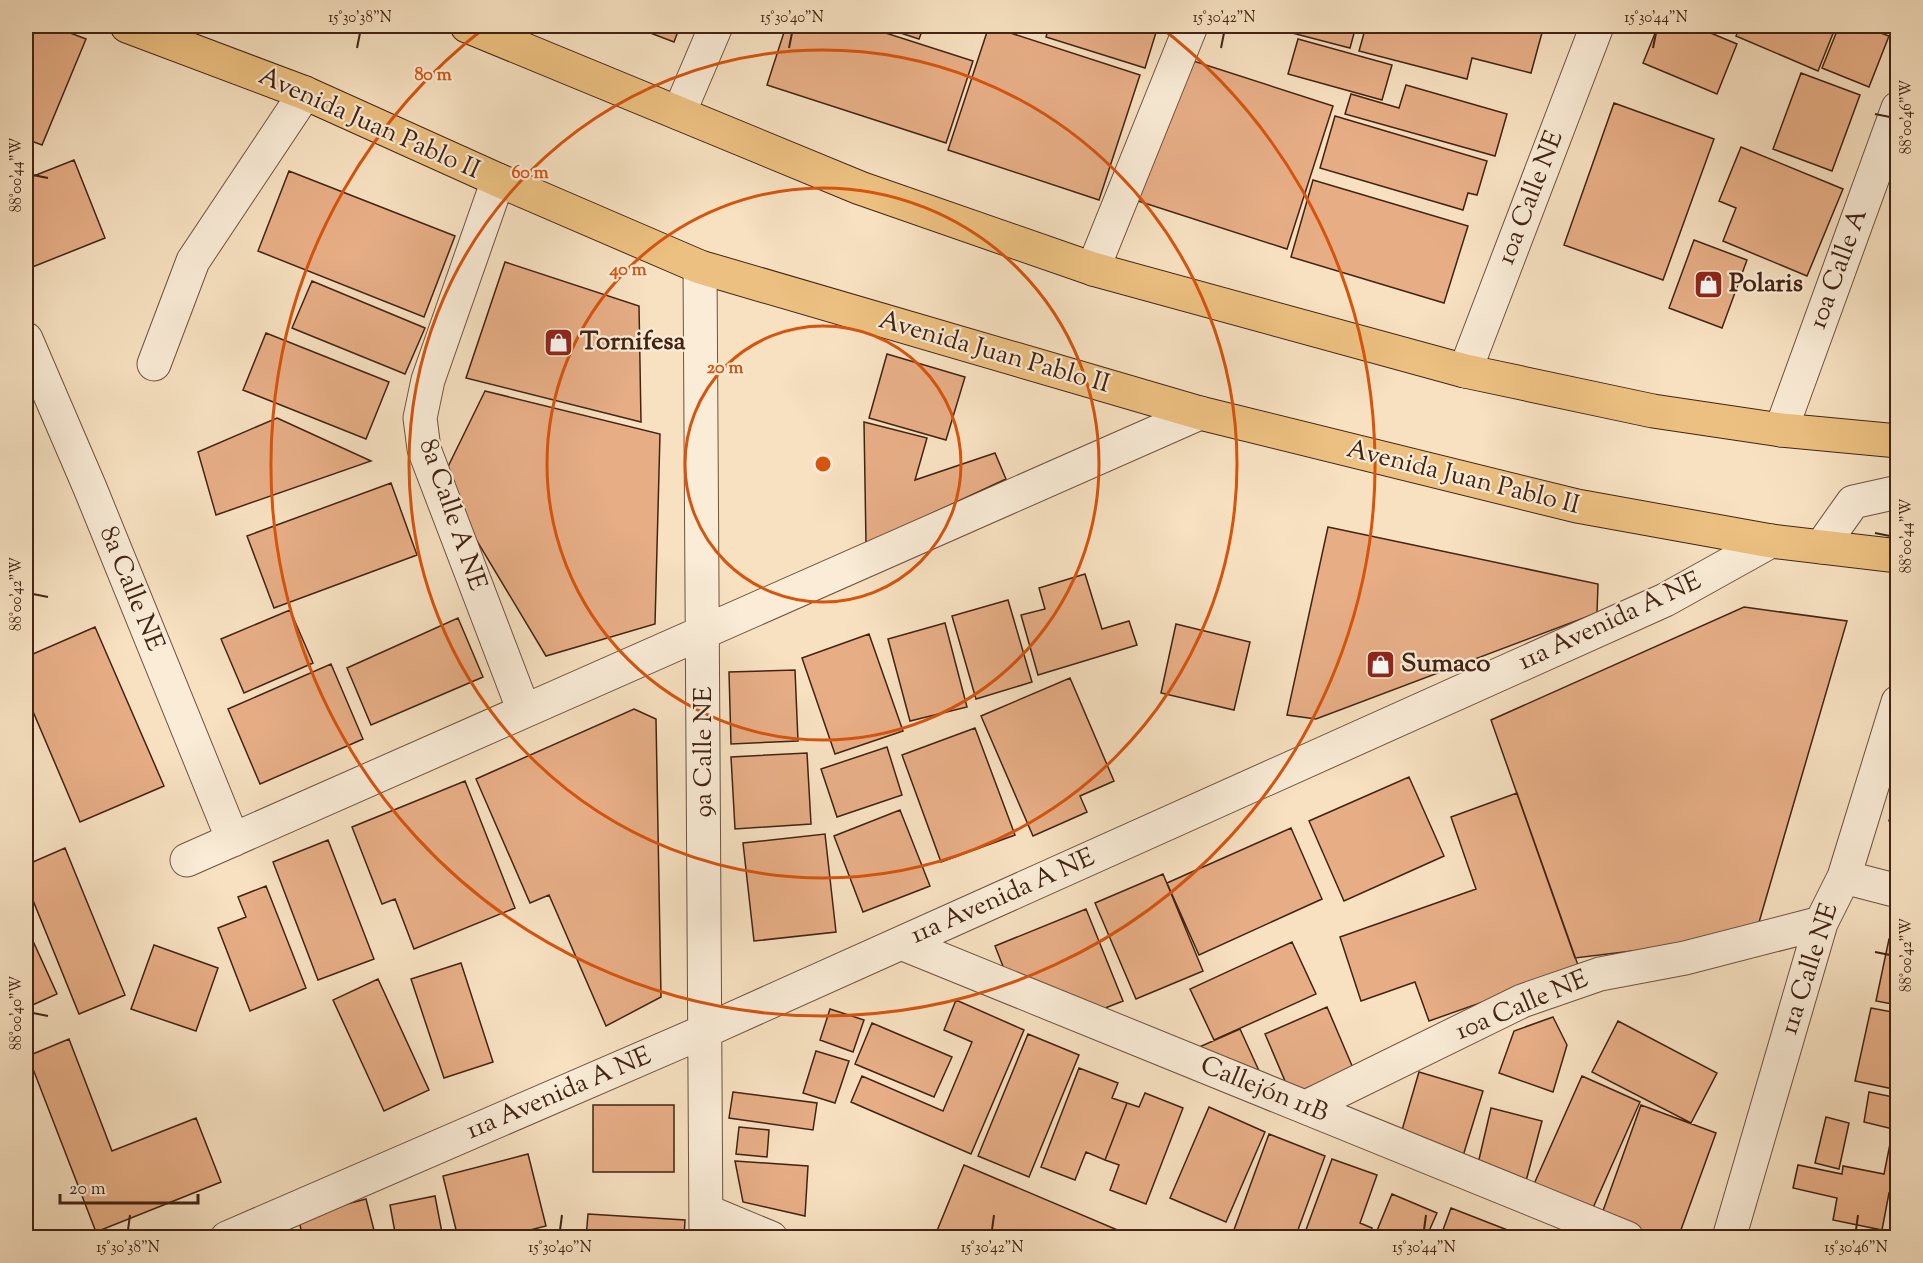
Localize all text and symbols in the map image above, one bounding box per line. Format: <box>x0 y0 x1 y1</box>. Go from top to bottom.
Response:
text: 15°30'38"N <box>328 8 392 29</box>
text: 15°30'40"N <box>760 8 824 29</box>
text: 15°30'42"N <box>1193 8 1255 29</box>
text: 15°30'44"N <box>1624 8 1688 29</box>
street label: Avenida Juan Pablo II <box>252 59 486 190</box>
text: 80 m <box>414 63 452 89</box>
text: 88°00'46"W <box>1897 79 1918 154</box>
street label: 10a Calle NE <box>1489 125 1574 270</box>
text: 88°00'44"W <box>7 137 28 212</box>
text: 60 m <box>511 161 549 187</box>
street label: 10a Calle A <box>1800 204 1878 334</box>
text: 40 m <box>608 258 647 284</box>
place label: Polaris <box>1729 266 1803 303</box>
shop icon: Polaris <box>1692 268 1724 300</box>
street label: Avenida Juan Pablo II <box>874 302 1114 404</box>
place label: Tornifesa <box>580 324 685 361</box>
shop icon: Tornifesa <box>543 326 575 358</box>
text: 20 m <box>707 356 743 382</box>
street label: Avenida Juan Pablo II <box>1343 431 1584 525</box>
street label: 8a Calle A NE <box>409 434 495 596</box>
centre of rings <box>813 454 833 474</box>
text: 88°00'44"W <box>1897 498 1918 573</box>
street label: 8a Calle NE <box>89 521 173 657</box>
text: 88°00'42"W <box>7 557 28 631</box>
street label: 11a Avenida A NE <box>1513 563 1708 681</box>
place label: Sumaco <box>1401 646 1491 683</box>
shop icon: Sumaco <box>1364 648 1396 680</box>
street label: 9a Calle NE <box>686 686 723 818</box>
street label: 11a Avenida A NE <box>905 840 1101 954</box>
street label: 11a Calle NE <box>1771 898 1849 1039</box>
text: 88°00'42"W <box>1897 918 1918 992</box>
street label: 10a Calle NE <box>1450 961 1594 1051</box>
text: 88°00'40"W <box>7 975 28 1050</box>
street label: 11a Avenida A NE <box>461 1038 658 1150</box>
street label: Callejón 11B <box>1194 1048 1334 1132</box>
scale bar <box>60 1167 198 1205</box>
text: 20 m <box>69 1177 106 1203</box>
text: 15°30'38"N <box>96 1238 160 1259</box>
text: 15°30'40"N <box>528 1238 592 1259</box>
text: 15°30'42"N <box>961 1238 1023 1259</box>
text: 15°30'44"N <box>1392 1238 1456 1259</box>
text: 15°30'46"N <box>1824 1238 1888 1259</box>

